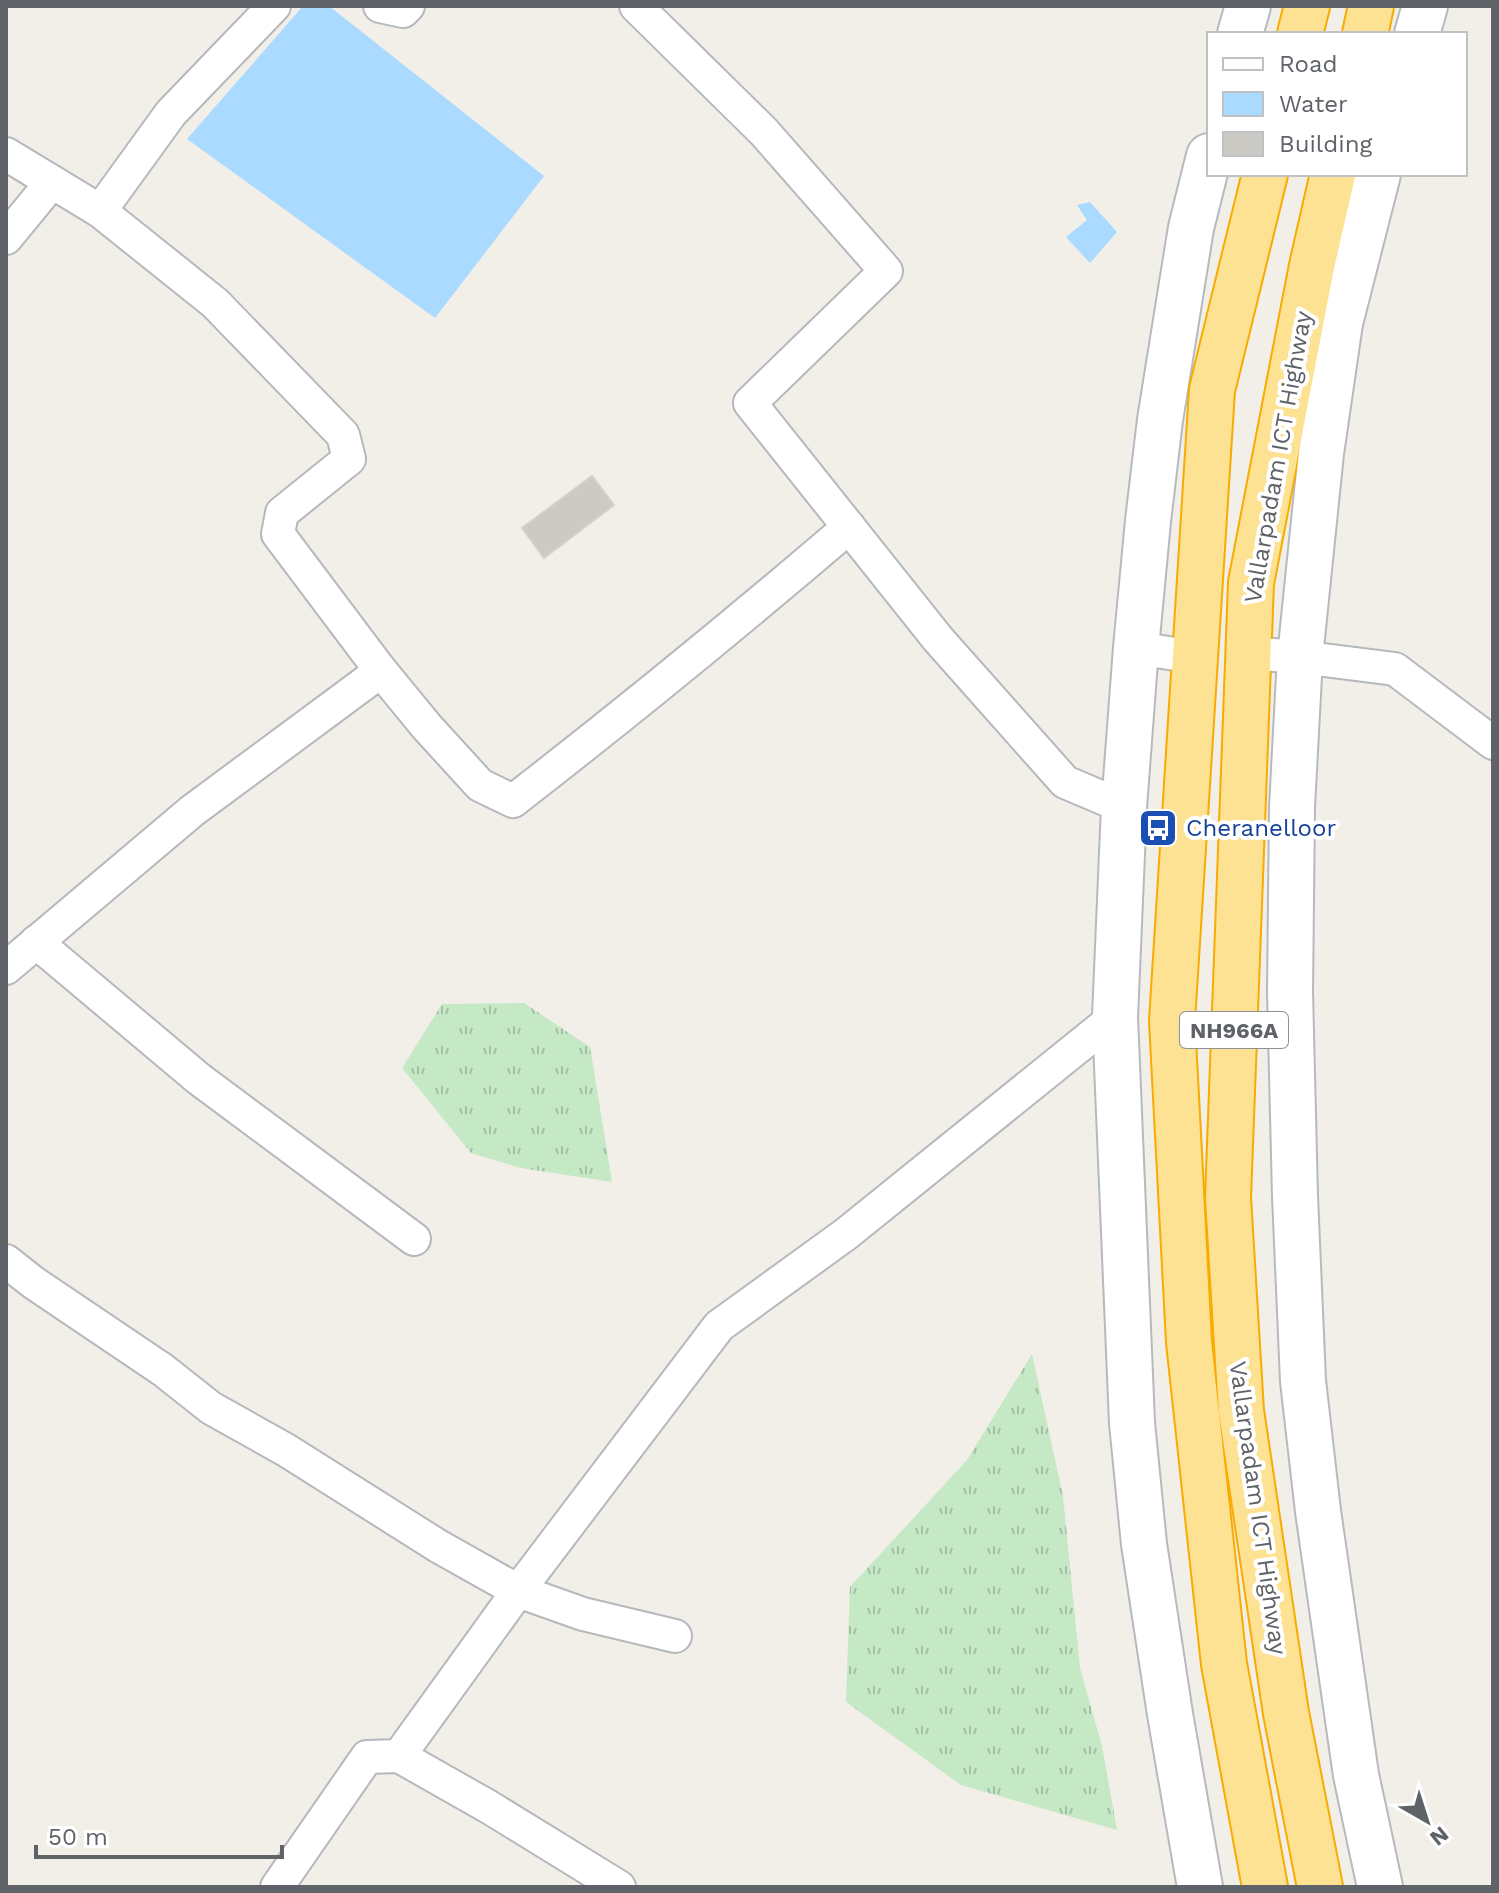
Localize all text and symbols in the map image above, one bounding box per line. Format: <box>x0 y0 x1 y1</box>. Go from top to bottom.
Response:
legend <box>1207 32 1467 176</box>
text: Road <box>1279 50 1338 78</box>
text: Water <box>1279 90 1348 118</box>
text: Building <box>1279 130 1372 158</box>
street label: Vallarpadam ICT Highway <box>1238 308 1318 605</box>
bus stop icon: Cheranelloor <box>1137 807 1179 849</box>
place label: Cheranelloor <box>1186 814 1336 842</box>
road number: NH966A <box>1180 1012 1288 1048</box>
street label: Vallarpadam ICT Highway <box>1224 1359 1293 1657</box>
north arrow <box>1387 1781 1467 1861</box>
scale bar <box>36 1809 282 1859</box>
text: N <box>1425 1821 1453 1851</box>
text: 50 m <box>48 1823 108 1851</box>

